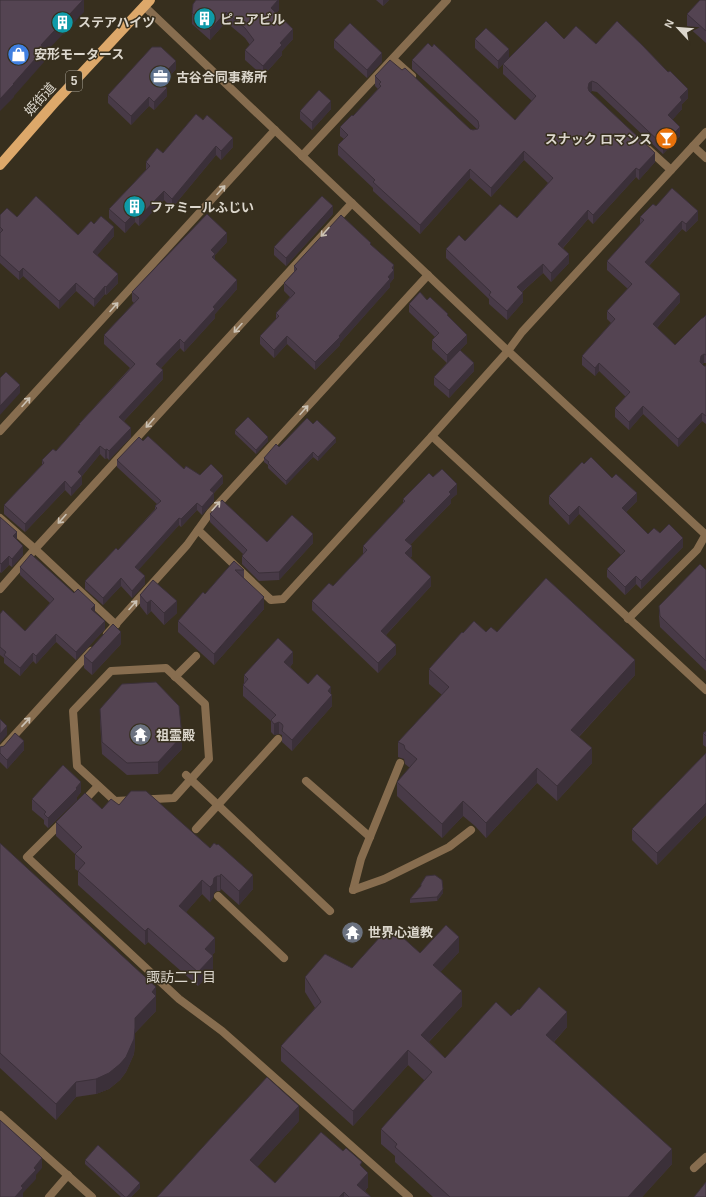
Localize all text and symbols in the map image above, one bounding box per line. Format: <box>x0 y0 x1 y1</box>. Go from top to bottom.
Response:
building icon: ピュアビル <box>192 6 218 32</box>
north arrow <box>658 8 698 48</box>
building icon: ステアハイツ <box>50 9 76 35</box>
place label: ピュアビル <box>220 12 285 27</box>
place label: ステアハイツ <box>78 15 155 30</box>
text: N <box>662 17 676 30</box>
shop icon: 安形モータース <box>5 41 31 67</box>
place label: 安形モータース <box>34 47 124 62</box>
office icon: 古谷合同事務所 <box>148 64 174 90</box>
place label: 古谷合同事務所 <box>176 70 267 85</box>
road number: 5 <box>66 71 82 91</box>
street label: 姫街道 <box>21 79 59 119</box>
bar icon: スナック ロマンス <box>654 126 680 152</box>
place label: スナック ロマンス <box>545 132 652 147</box>
one-way arrow <box>216 185 225 195</box>
building icon: ファミールふじい <box>122 194 148 220</box>
place label: ファミールふじい <box>150 200 254 215</box>
one-way arrow <box>321 226 330 237</box>
one-way arrow <box>109 302 118 312</box>
one-way arrow <box>233 322 242 333</box>
one-way arrow <box>22 397 31 408</box>
one-way arrow <box>299 405 309 415</box>
one-way arrow <box>146 418 155 428</box>
one-way arrow <box>212 501 221 511</box>
one-way arrow <box>58 514 67 524</box>
one-way arrow <box>128 601 137 611</box>
one-way arrow <box>22 717 31 727</box>
temple icon: 祖霊殿 <box>128 722 154 748</box>
place label: 祖霊殿 <box>156 728 195 743</box>
temple icon: 世界心道教 <box>340 919 366 945</box>
place label: 世界心道教 <box>368 925 433 940</box>
district label: 諏訪二丁目 <box>146 969 216 985</box>

